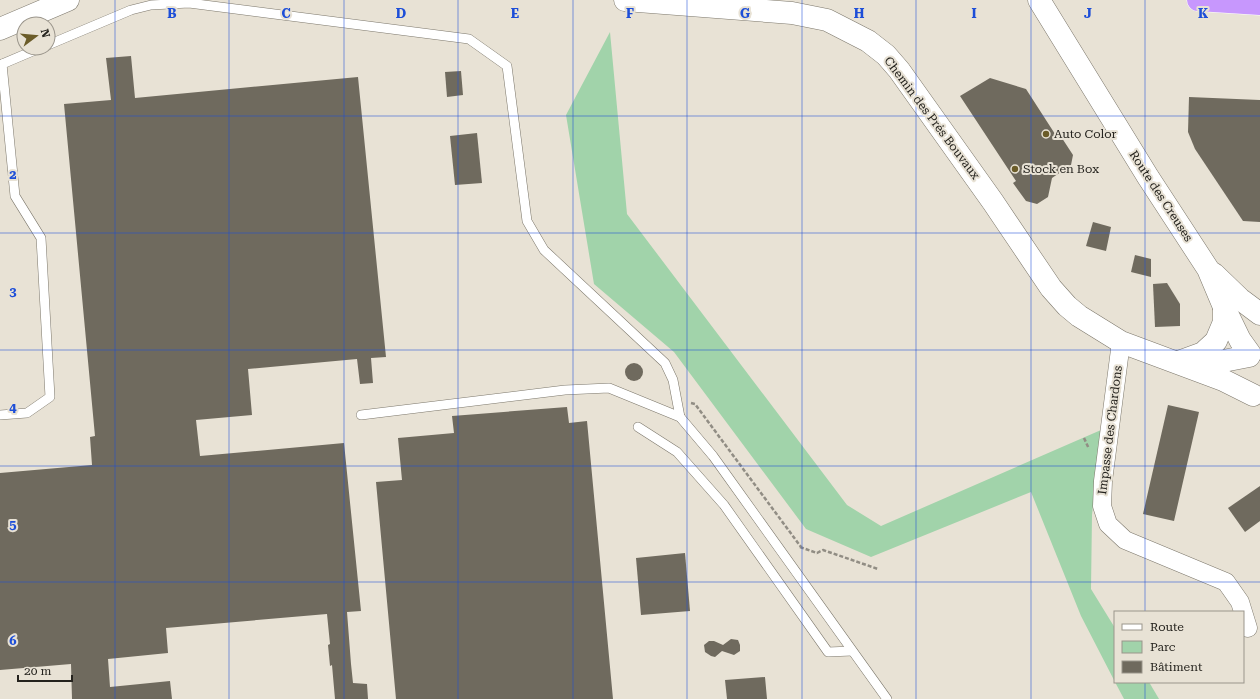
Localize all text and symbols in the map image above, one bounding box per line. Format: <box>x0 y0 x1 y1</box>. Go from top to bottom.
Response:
text: B <box>167 6 177 21</box>
text: C <box>281 6 291 21</box>
text: D <box>396 6 406 21</box>
text: E <box>511 6 519 21</box>
text: F <box>626 6 634 21</box>
text: G <box>740 6 750 21</box>
text: H <box>854 6 865 21</box>
text: I <box>971 6 977 21</box>
text: J <box>1084 6 1092 21</box>
text: K <box>1198 6 1209 21</box>
north arrow <box>16 16 56 56</box>
text: N <box>38 28 53 40</box>
street label: Chemin des Prés Bouvaux <box>881 54 983 182</box>
place label: Auto Color <box>1054 127 1117 141</box>
marker: Auto Color <box>1041 129 1051 139</box>
street label: Route des Creuses <box>1126 148 1196 244</box>
place label: Stock en Box <box>1023 162 1099 176</box>
marker: Stock en Box <box>1010 164 1020 174</box>
text: 2 <box>9 167 17 182</box>
text: 3 <box>9 284 17 299</box>
street label: Impasse des Chardons <box>1095 364 1125 495</box>
text: 4 <box>9 400 17 415</box>
text: 5 <box>9 517 17 532</box>
legend <box>1114 611 1244 683</box>
text: Route <box>1150 620 1184 634</box>
text: 6 <box>9 633 17 648</box>
text: Parc <box>1150 640 1176 654</box>
scale bar <box>18 657 72 683</box>
text: Bâtiment <box>1150 660 1203 674</box>
text: 20 m <box>24 664 51 678</box>

